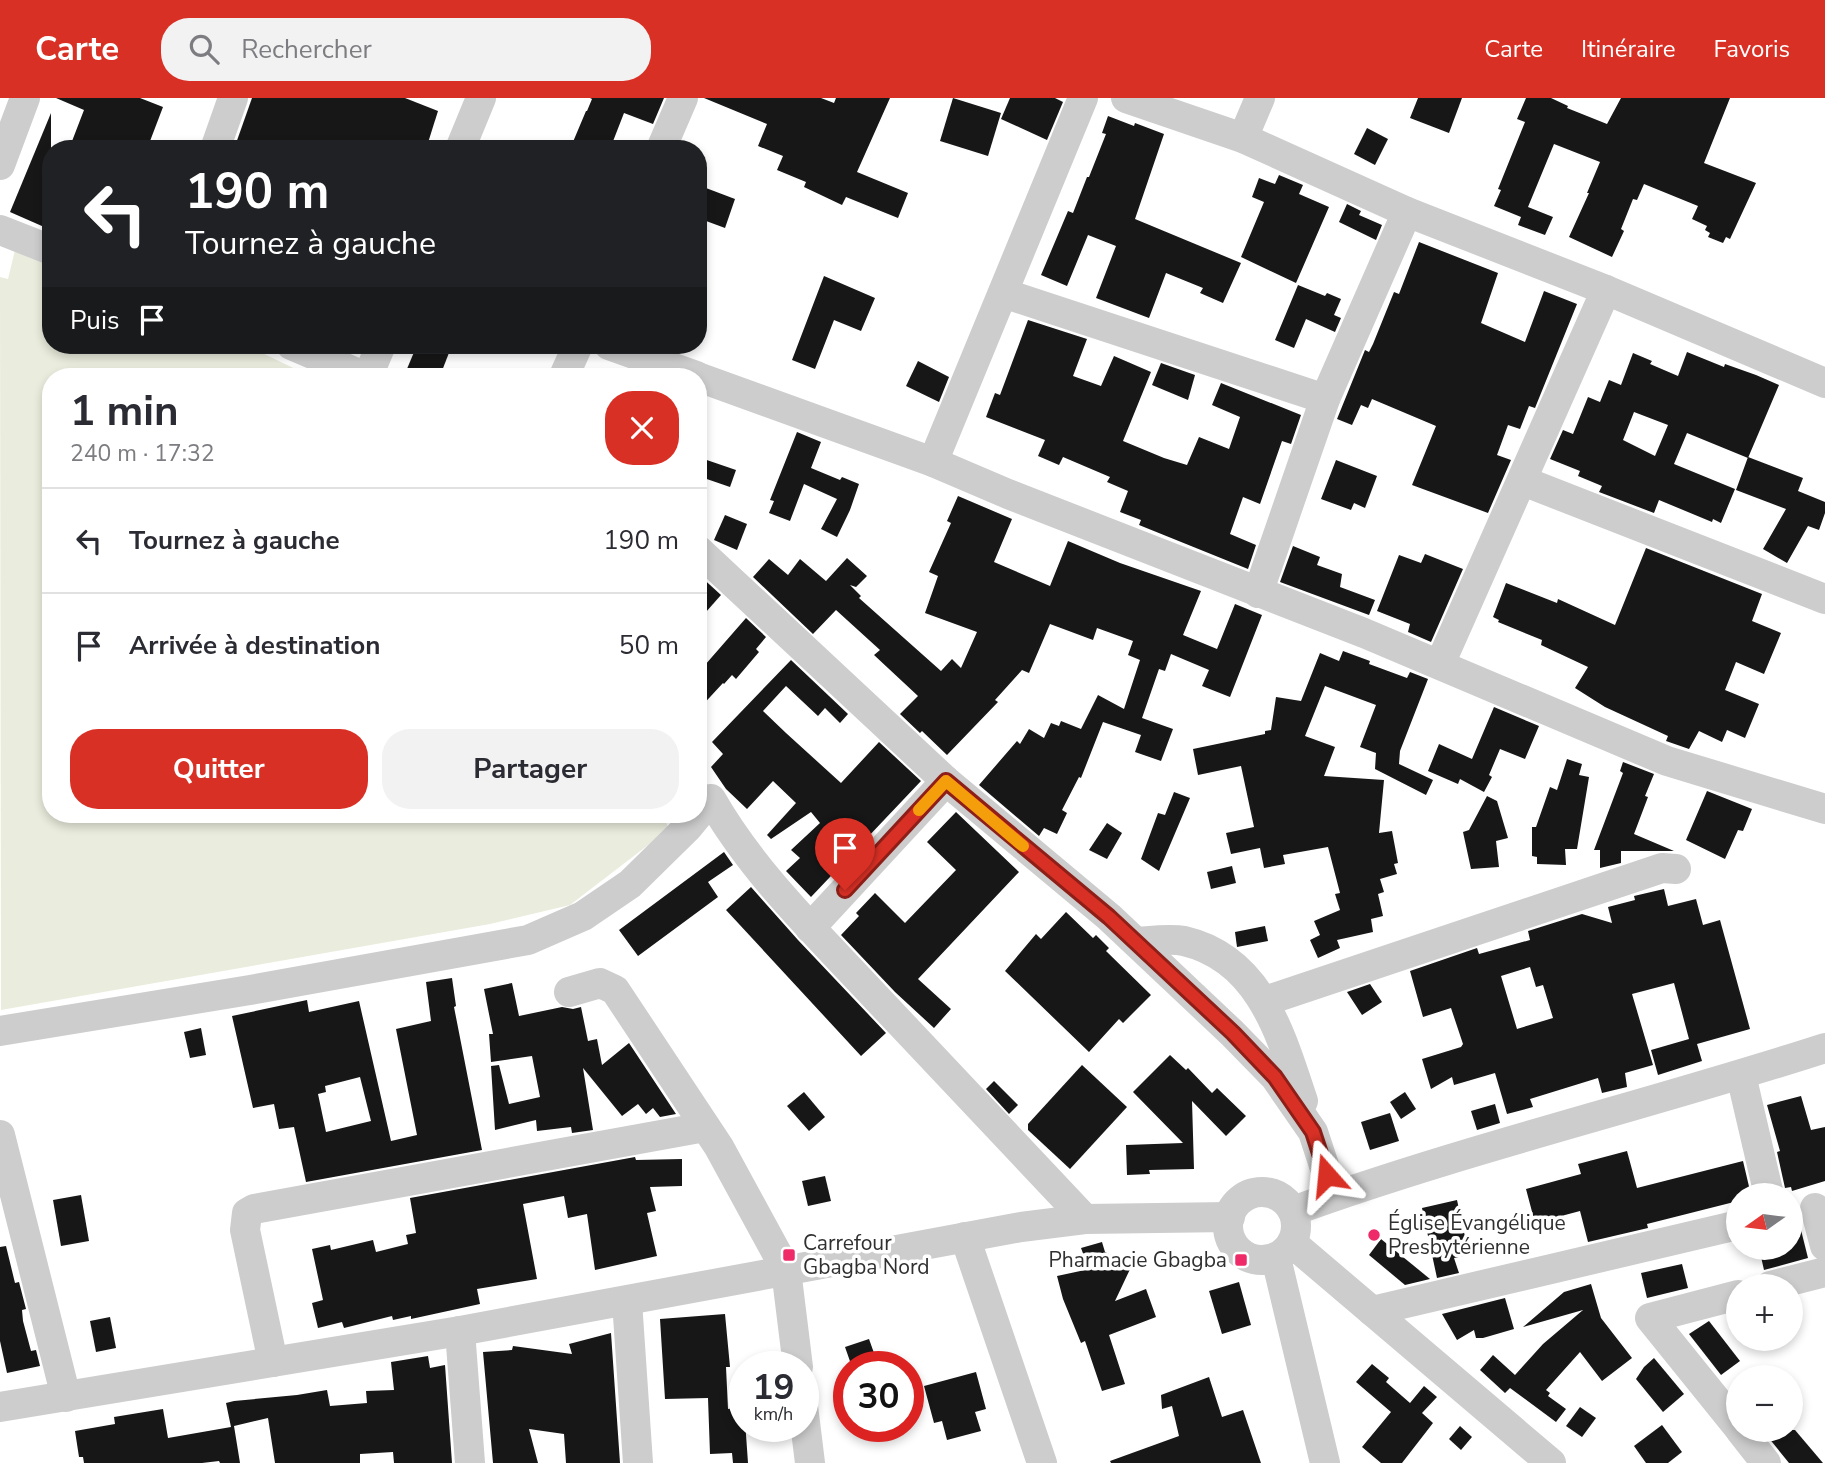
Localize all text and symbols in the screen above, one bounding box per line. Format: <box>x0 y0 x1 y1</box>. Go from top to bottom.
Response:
search box <box>161 18 651 81</box>
text: Carte <box>35 27 119 72</box>
icon: search <box>185 30 223 68</box>
text: Rechercher <box>241 32 372 67</box>
text: Carte <box>1484 33 1543 65</box>
text: Itinéraire <box>1581 33 1675 65</box>
text: Favoris <box>1713 33 1790 65</box>
text: 190 m <box>185 158 329 225</box>
icon: left <box>70 168 161 259</box>
text: Tournez à gauche <box>185 222 436 265</box>
icon: arrive <box>133 301 171 339</box>
text: Puis <box>70 303 119 338</box>
text: 1 min <box>70 383 179 440</box>
button: close <box>605 391 679 465</box>
text: 240 m · 17:32 <box>70 438 215 469</box>
icon: left <box>70 522 108 560</box>
text: Tournez à gauche <box>129 523 340 558</box>
text: 190 m <box>603 523 679 558</box>
icon: arrive <box>70 627 108 665</box>
text: Arrivée à destination <box>129 628 380 663</box>
text: 50 m <box>619 628 679 663</box>
button: Quitter <box>70 729 368 809</box>
button: Partager <box>382 729 679 809</box>
pin <box>815 818 875 890</box>
icon: arrive <box>826 829 864 867</box>
position arrow <box>1290 1138 1364 1212</box>
north arrow <box>1726 1183 1802 1260</box>
map controls <box>1726 1183 1803 1442</box>
place label: Église Évangélique Presbytérienne <box>1388 1209 1566 1261</box>
marker: Église Évangélique Presbytérienne <box>1366 1227 1382 1243</box>
place label: Carrefour Gbagba Nord <box>803 1229 930 1281</box>
place label: Pharmacie Gbagba <box>1049 1246 1227 1274</box>
marker: Carrefour Gbagba Nord <box>781 1247 797 1263</box>
marker: Pharmacie Gbagba <box>1233 1252 1249 1268</box>
button: + <box>1726 1274 1803 1351</box>
speed limit sign: 30 <box>833 1351 924 1442</box>
text: 19 <box>752 1364 795 1411</box>
button: − <box>1726 1365 1803 1442</box>
text: km/h <box>754 1402 793 1426</box>

